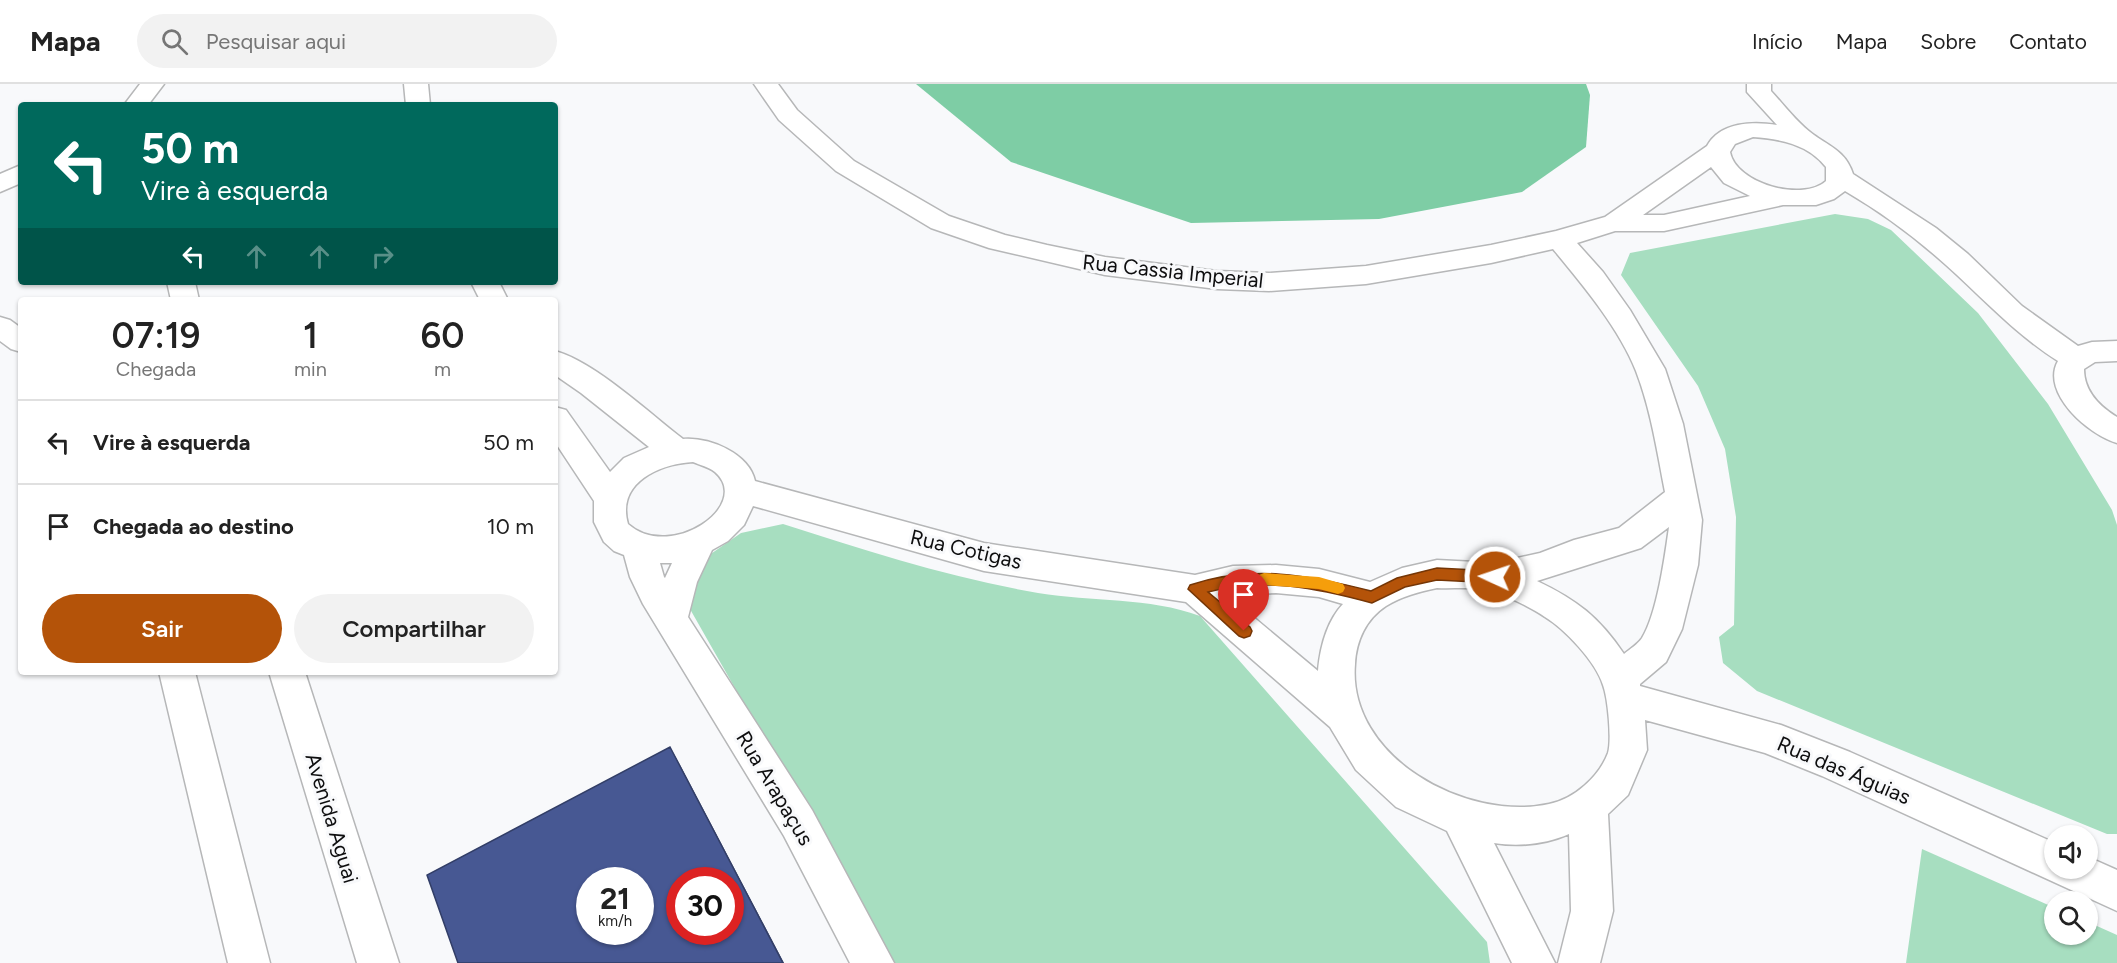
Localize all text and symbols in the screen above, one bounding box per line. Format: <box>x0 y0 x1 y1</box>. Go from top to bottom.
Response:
search box <box>137 14 557 68</box>
text: Mapa <box>30 24 101 58</box>
icon: search <box>158 25 191 58</box>
text: Pesquisar aqui <box>206 28 346 55</box>
text: Início <box>1752 29 1803 54</box>
text: Mapa <box>1836 29 1887 54</box>
text: Sobre <box>1920 29 1976 54</box>
text: Contato <box>2009 29 2087 54</box>
text: 50 m <box>141 123 239 174</box>
icon: left <box>42 126 120 204</box>
text: Vire à esquerda <box>141 174 328 207</box>
icon: left <box>177 240 210 273</box>
icon: ahead <box>240 240 273 273</box>
icon: ahead <box>303 240 336 273</box>
icon: right <box>366 240 399 273</box>
street label: Rua Cassia Imperial <box>1081 249 1265 293</box>
text: 07:19 <box>112 314 200 357</box>
text: 1 <box>303 314 318 357</box>
text: 60 <box>420 314 464 357</box>
text: Chegada <box>116 357 196 381</box>
text: min <box>294 357 327 381</box>
text: m <box>434 357 451 381</box>
icon: left <box>42 426 75 459</box>
text: Vire à esquerda <box>93 429 251 456</box>
text: 50 m <box>483 429 534 456</box>
icon: arrive <box>42 510 75 543</box>
text: Chegada ao destino <box>93 513 294 540</box>
text: 10 m <box>487 513 534 540</box>
street label: Rua Cotigas <box>908 524 1024 574</box>
position arrow <box>1463 545 1527 609</box>
pin <box>1218 569 1269 631</box>
icon: arrive <box>1227 578 1260 611</box>
button: Sair <box>42 594 282 663</box>
button: Compartilhar <box>294 594 534 663</box>
street label: Rua Arapaçus <box>731 726 819 850</box>
street label: Rua das Águias <box>1774 731 1914 809</box>
street label: Avenida Aguai <box>300 750 364 886</box>
map controls <box>2044 825 2098 945</box>
button: sound <box>2044 825 2098 879</box>
speed limit sign: 30 <box>666 867 744 945</box>
text: 21 <box>600 880 630 917</box>
button: search <box>2044 891 2098 945</box>
text: km/h <box>598 912 632 930</box>

